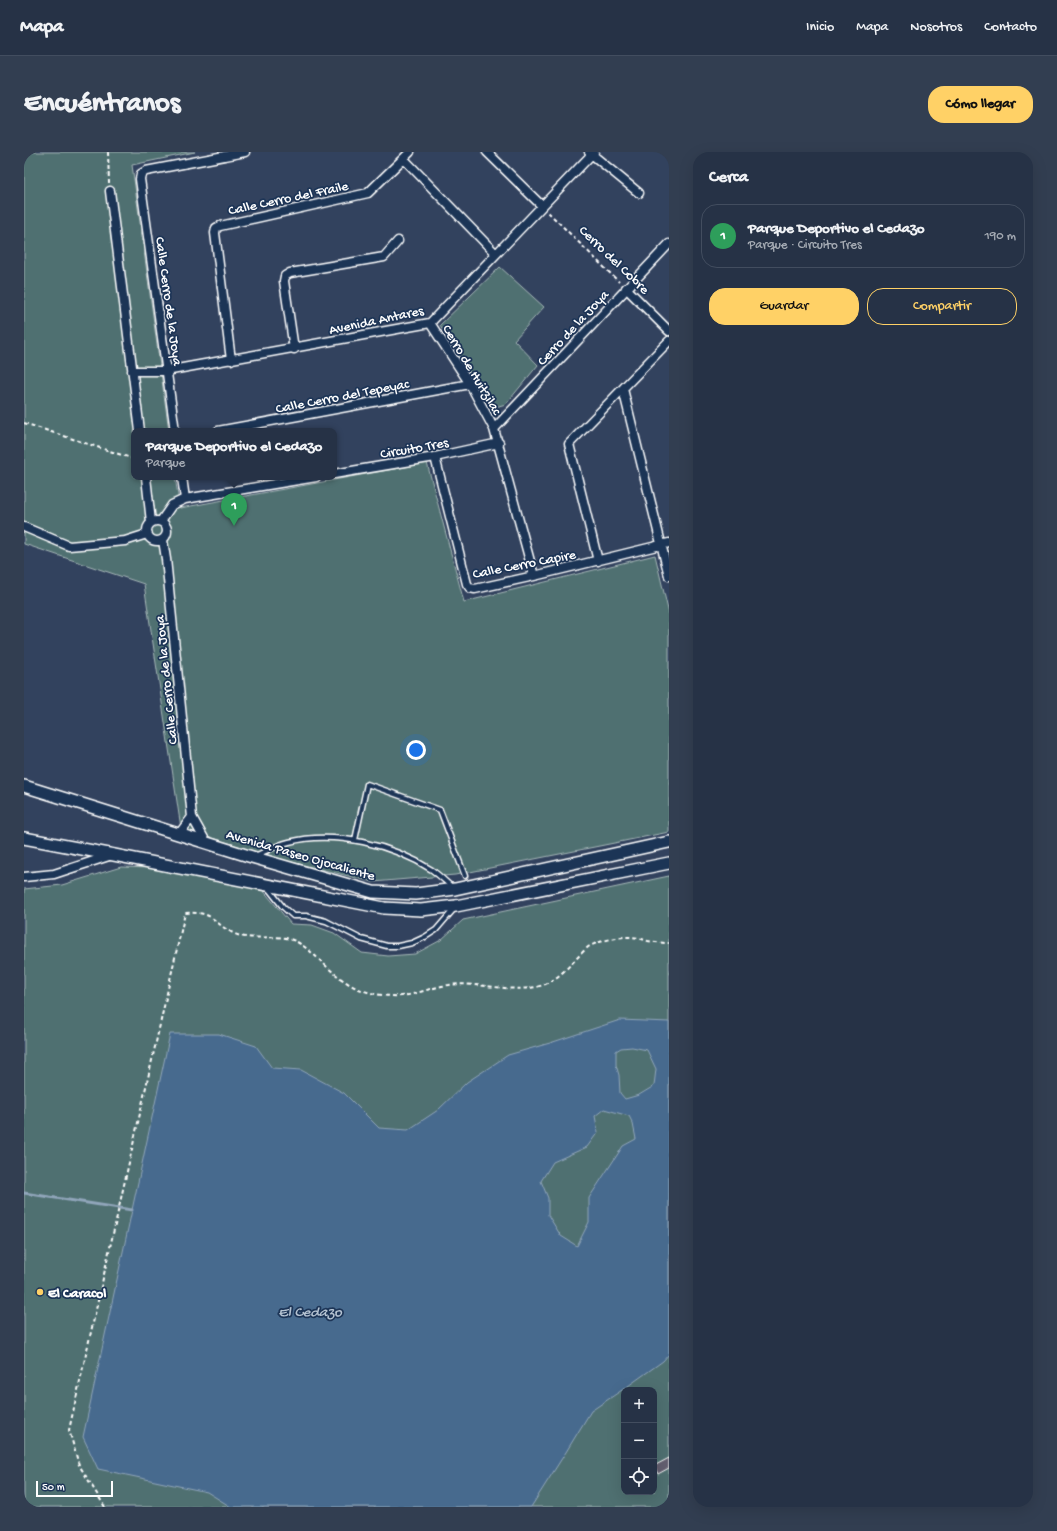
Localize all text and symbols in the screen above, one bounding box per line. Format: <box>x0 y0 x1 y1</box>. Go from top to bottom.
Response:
text: Mapa <box>20 16 64 39</box>
text: Inicio <box>806 19 834 36</box>
text: Mapa <box>856 19 888 36</box>
text: Nosotros <box>910 19 962 36</box>
text: Contacto <box>984 19 1037 36</box>
button: Cómo llegar <box>928 86 1033 123</box>
text: Encuéntranos <box>24 88 180 121</box>
text: Cerca <box>709 168 748 188</box>
street label: Calle Cerro del Fraile <box>227 178 351 220</box>
text: Parque Deportivo el Cedazo <box>748 220 925 238</box>
street label: Cerro del Cobre <box>574 223 653 299</box>
text: 1 <box>720 229 726 244</box>
text: 190 m <box>985 229 1016 244</box>
street label: Calle Cerro de la Joya <box>150 236 185 368</box>
text: Parque · Circuito Tres <box>748 238 862 253</box>
street label: Cerro de la Joya <box>534 286 614 370</box>
button: Guardar <box>709 288 859 325</box>
button: Compartir <box>867 288 1017 325</box>
street label: Avenida Antares <box>328 303 426 340</box>
street label: Cerro de Huitzilac <box>437 322 505 420</box>
street label: Calle Cerro del Tepeyac <box>274 376 412 419</box>
popup <box>131 428 337 480</box>
street label: Circuito Tres <box>379 435 451 464</box>
text: Parque Deportivo el Cedazo <box>146 438 322 456</box>
text: Parque <box>146 456 185 471</box>
pin: 1 <box>221 493 247 526</box>
street label: Calle Cerro Capire <box>471 547 578 584</box>
street label: Calle Cerro de la Joya <box>152 613 183 745</box>
your location <box>406 740 426 760</box>
street label: Avenida Paseo Ojocaliente <box>224 827 378 886</box>
place label: El Caracol <box>48 1286 106 1303</box>
marker: El Caracol <box>35 1287 45 1297</box>
water label: El Cedazo <box>278 1304 343 1322</box>
map controls <box>621 1387 657 1495</box>
button: + <box>621 1387 657 1423</box>
button: − <box>621 1423 657 1459</box>
button: locate <box>621 1459 657 1495</box>
scale bar <box>36 1479 113 1498</box>
text: 50 m <box>42 1482 64 1494</box>

